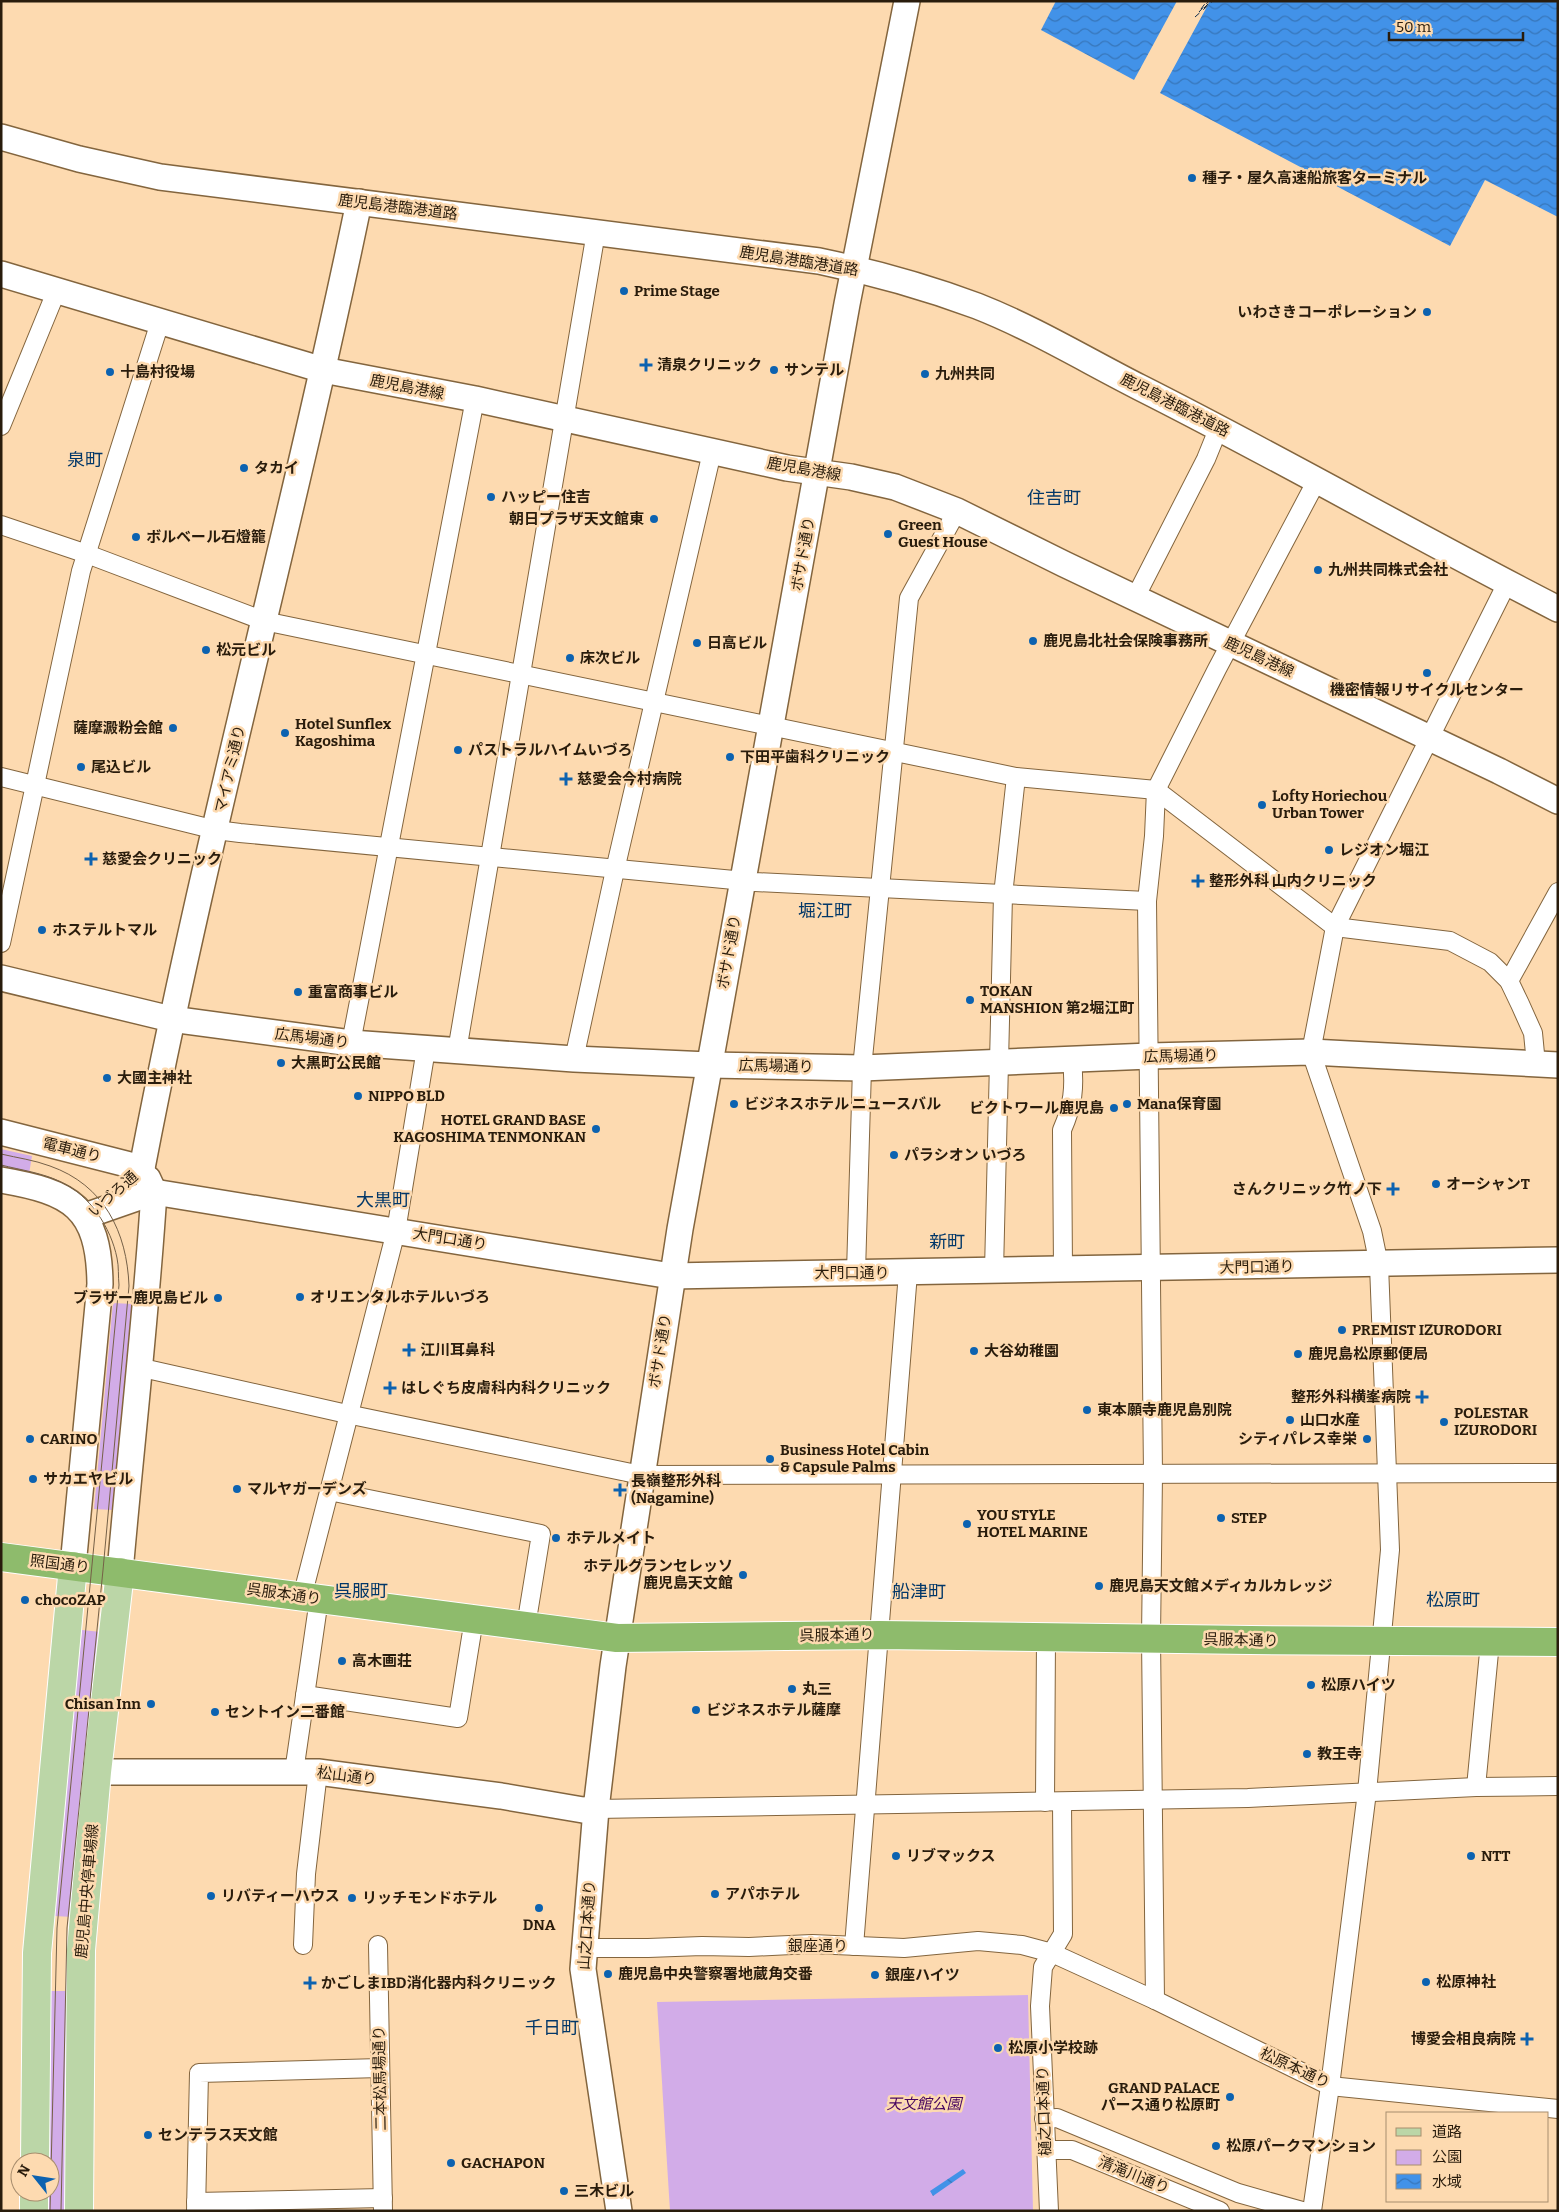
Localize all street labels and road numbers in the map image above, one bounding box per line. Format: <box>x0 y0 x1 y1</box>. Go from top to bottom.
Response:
street label: 鹿児島港臨港道路 <box>337 191 459 223</box>
street label: 鹿児島港臨港道路 <box>738 243 860 279</box>
street label: 鹿児島港臨港道路 <box>1117 370 1233 440</box>
street label: 鹿児島港線 <box>368 371 446 403</box>
street label: 鹿児島港線 <box>765 454 843 484</box>
street label: ボサド通り <box>788 515 818 593</box>
street label: 鹿児島港線 <box>1221 633 1297 681</box>
street label: マイアミ通り <box>211 723 249 815</box>
street label: ボサド通り <box>714 913 744 991</box>
street label: 広馬場通り <box>274 1024 350 1052</box>
street label: 広馬場通り <box>1143 1046 1219 1066</box>
street label: 広馬場通り <box>738 1056 814 1076</box>
street label: 電車通り <box>41 1134 103 1166</box>
street label: いづろ通 <box>85 1167 141 1221</box>
street label: 大門口通り <box>412 1224 488 1254</box>
street label: 大門口通り <box>1219 1257 1295 1277</box>
street label: 大門口通り <box>814 1264 890 1282</box>
street label: ボサド通り <box>645 1313 675 1389</box>
street label: 照国通り <box>29 1551 91 1577</box>
street label: 呉服本通り <box>246 1580 322 1608</box>
street label: 呉服本通り <box>799 1625 875 1645</box>
street label: 呉服本通り <box>1203 1630 1279 1650</box>
street label: 松山通り <box>316 1763 378 1789</box>
street label: 鹿児島中央停車場線 <box>72 1823 102 1959</box>
street label: 山之口本通り <box>575 1879 599 1971</box>
street label: 銀座通り <box>788 1937 848 1955</box>
street label: 二本松馬場通り <box>370 2025 390 2131</box>
street label: 松原本通り <box>1257 2044 1333 2092</box>
street label: 樋之口本通り <box>1033 2066 1055 2156</box>
street label: 清滝川通り <box>1096 2153 1172 2197</box>

